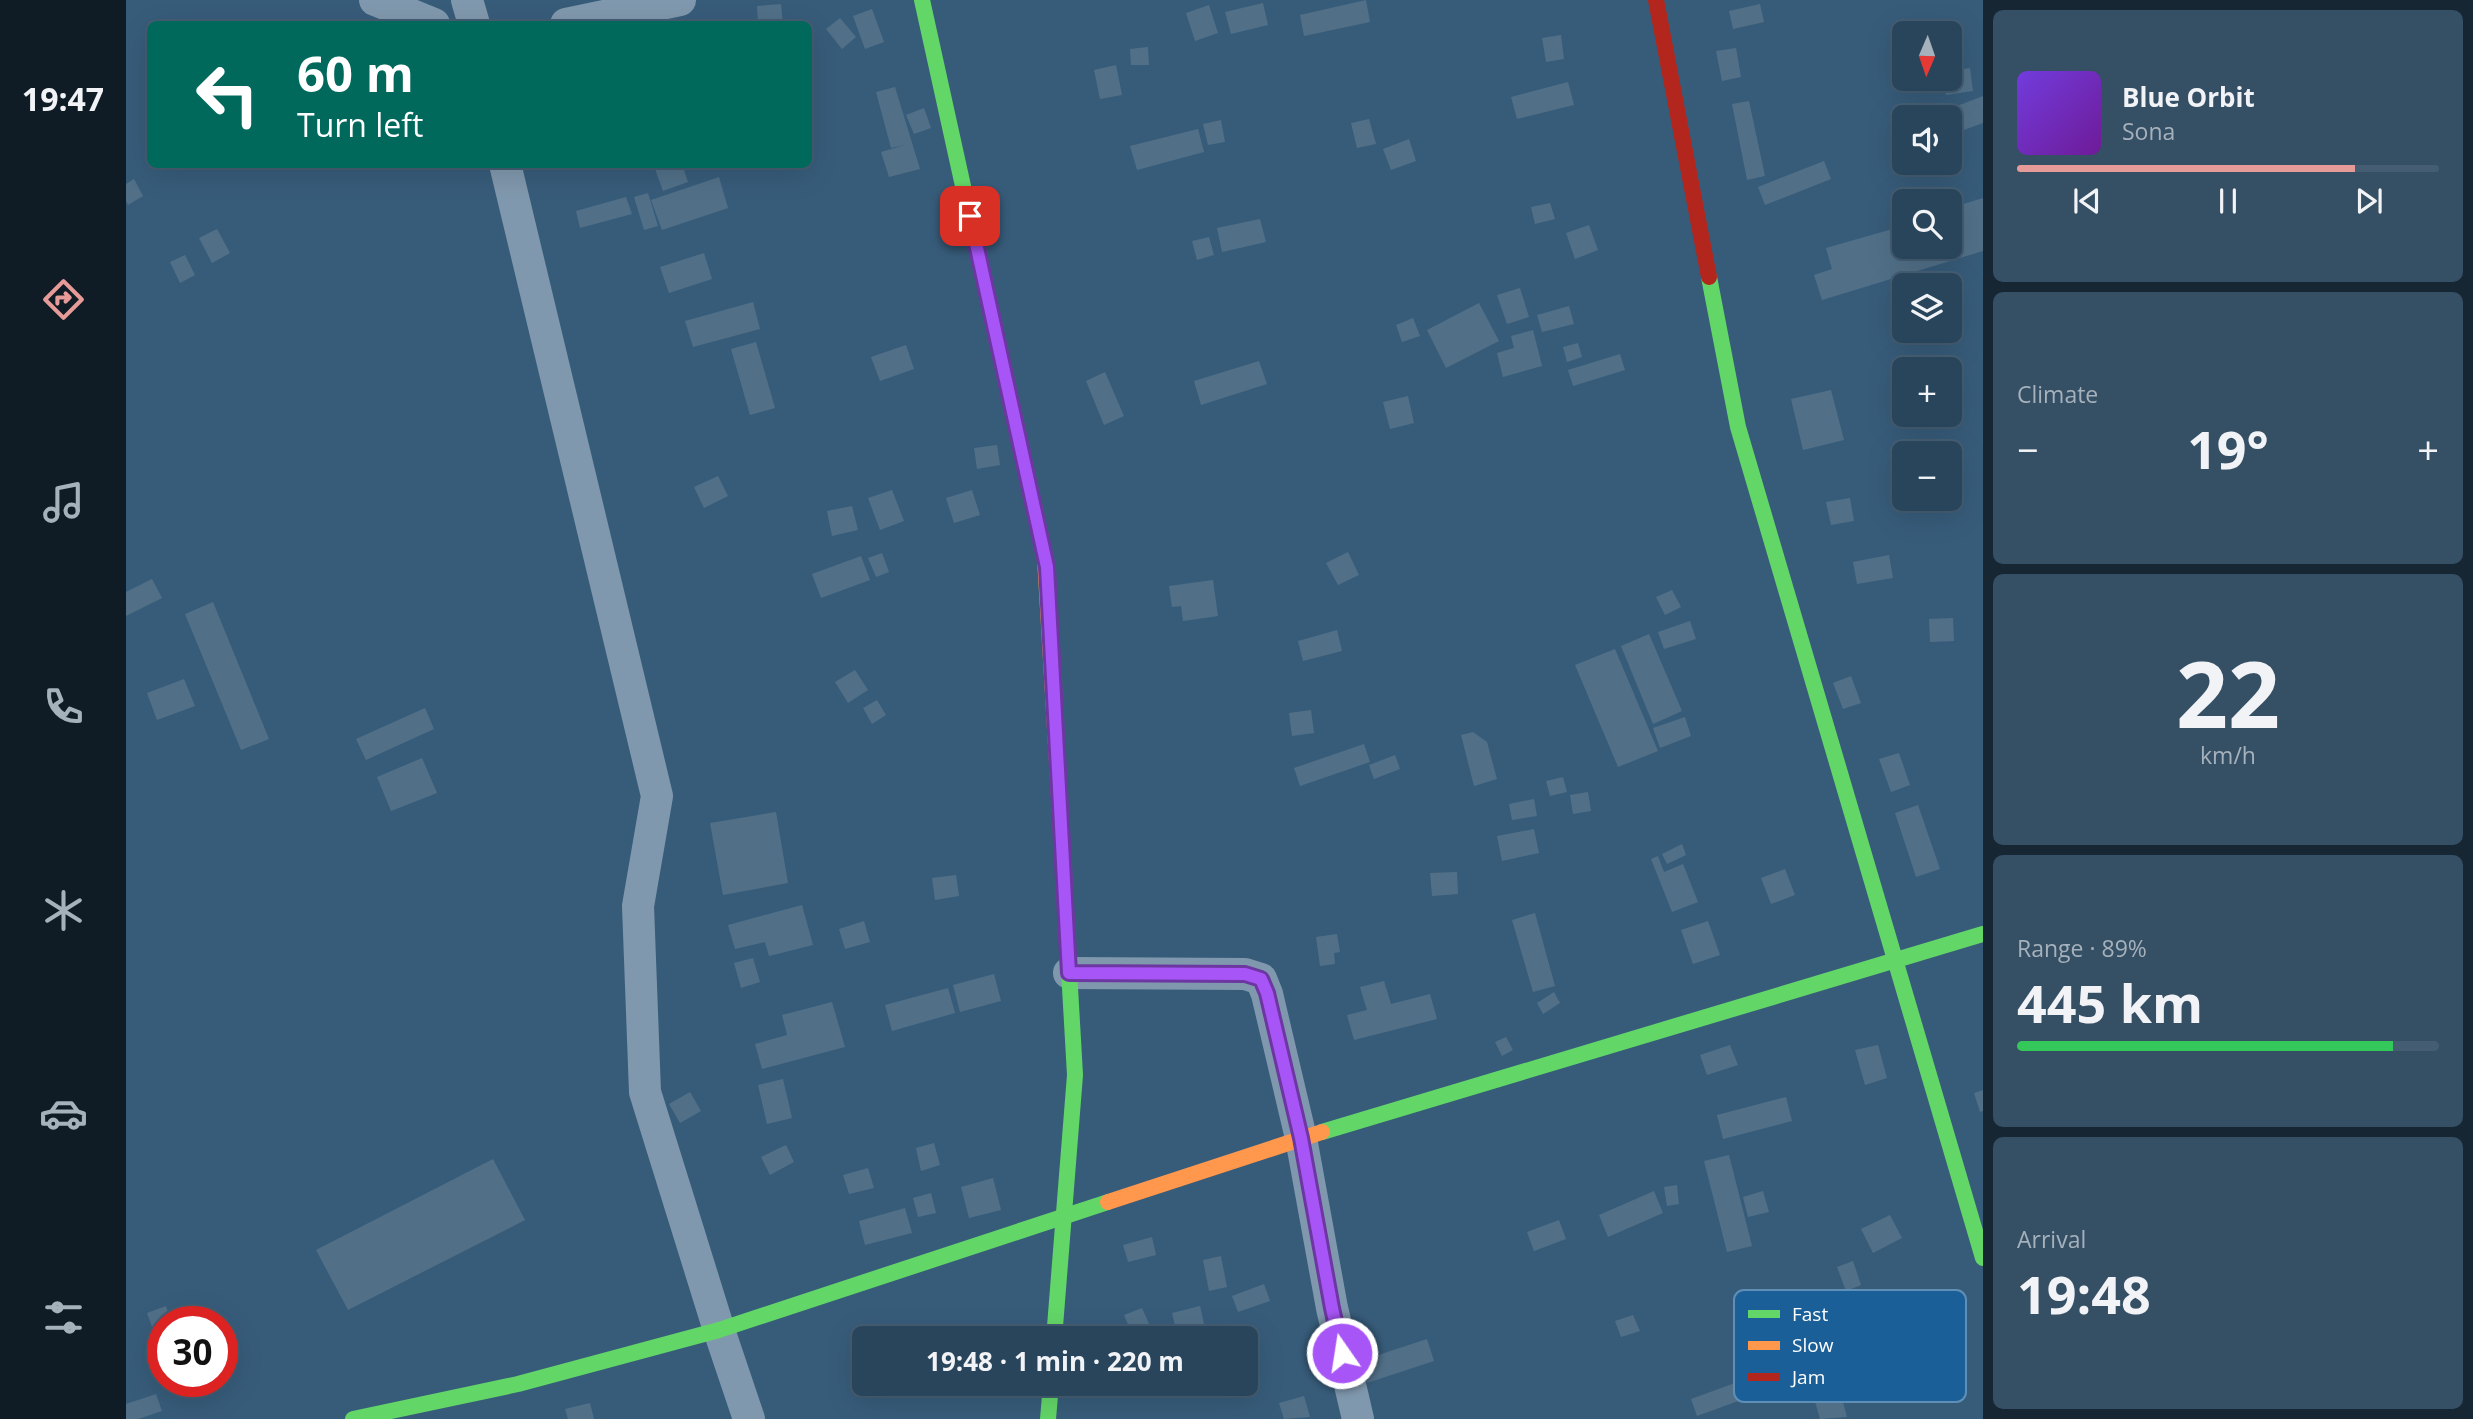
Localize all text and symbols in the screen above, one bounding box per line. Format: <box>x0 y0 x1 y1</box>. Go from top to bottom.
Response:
north arrow <box>1892 21 1962 91</box>
map controls <box>1892 21 1962 511</box>
text: 60 m <box>297 40 414 106</box>
icon: left <box>182 49 273 140</box>
text: 19:47 <box>22 77 104 120</box>
text: Blue Orbit <box>2122 79 2255 115</box>
text: Turn left <box>297 103 423 146</box>
button: sound <box>1892 105 1962 175</box>
text: Sona <box>2122 115 2175 147</box>
icon: previous <box>2068 182 2106 220</box>
icon: pause <box>2209 182 2247 220</box>
icon: next <box>2350 182 2388 220</box>
pin <box>940 186 1000 246</box>
button: search <box>1892 189 1962 259</box>
icon: arrive <box>951 197 989 235</box>
button: layers <box>1892 273 1962 343</box>
icon: directions <box>39 275 88 324</box>
button: + <box>1892 357 1962 427</box>
text: Climate <box>2017 378 2098 410</box>
text: 19° <box>2187 413 2269 484</box>
text: − <box>2017 423 2039 475</box>
text: + <box>2417 423 2439 475</box>
button: − <box>1892 441 1962 511</box>
icon: music <box>39 478 88 527</box>
text: 22 <box>2176 631 2280 755</box>
icon: phone <box>39 682 88 731</box>
text: km/h <box>2200 739 2256 771</box>
icon: climate <box>39 886 88 935</box>
text: Range · 89% <box>2017 932 2147 964</box>
text: 445 km <box>2017 967 2203 1038</box>
icon: car <box>39 1089 88 1138</box>
text: Arrival <box>2017 1223 2086 1255</box>
text: 19:48 <box>2017 1258 2151 1329</box>
legend <box>1734 1290 1966 1402</box>
icon: filters <box>39 1293 88 1342</box>
text: Fast <box>1792 1301 1828 1327</box>
speed limit sign: 30 <box>147 1306 238 1397</box>
position arrow <box>1305 1316 1379 1390</box>
text: Slow <box>1792 1332 1834 1358</box>
text: 19:48 · 1 min · 220 m <box>926 1343 1184 1379</box>
text: Jam <box>1790 1364 1825 1390</box>

